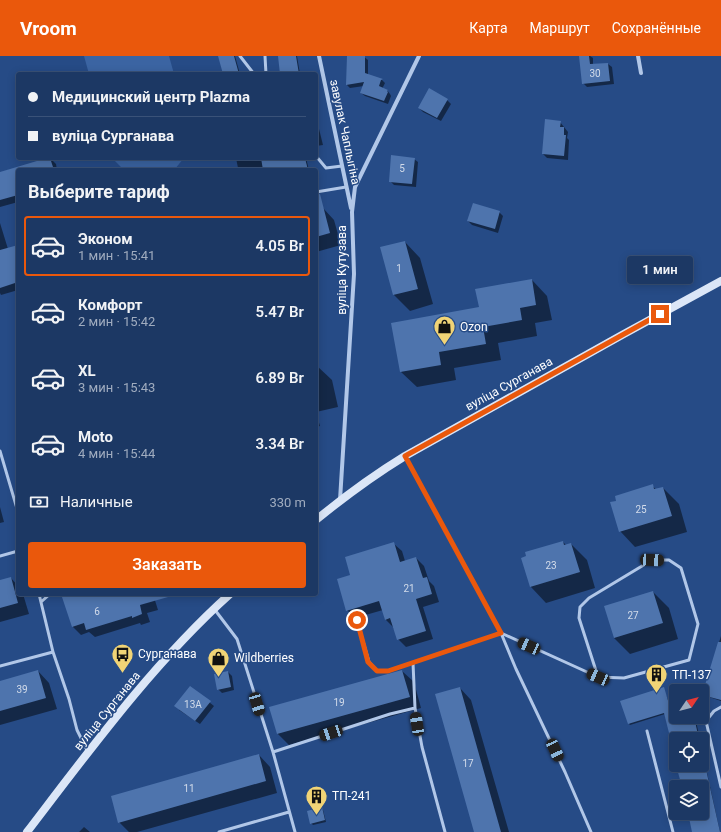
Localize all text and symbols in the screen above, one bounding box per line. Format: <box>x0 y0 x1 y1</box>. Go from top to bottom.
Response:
text: Vroom <box>20 17 77 40</box>
text: Карта <box>469 20 508 36</box>
text: Маршрут <box>530 20 590 36</box>
text: Сохранённые <box>612 20 701 36</box>
house number: 30 <box>589 68 601 79</box>
street label: завулак Чаплыгіна <box>327 78 363 186</box>
text: Медицинский центр Plazma <box>52 88 250 106</box>
text: вуліца Сурганава <box>52 127 174 145</box>
house number: 5 <box>399 163 405 174</box>
text: Выберите тариф <box>28 181 170 202</box>
street label: вуліца Кутузава <box>335 225 349 315</box>
icon: car <box>30 228 66 264</box>
text: Эконом <box>78 230 133 248</box>
text: 4.05 Br <box>255 237 304 255</box>
text: 1 мин · 15:41 <box>78 248 155 263</box>
callout: 1 мин <box>627 256 693 284</box>
text: 1 мин <box>642 262 678 277</box>
house number: 1 <box>396 263 402 274</box>
icon: car <box>30 294 66 330</box>
text: Комфорт <box>78 296 142 314</box>
text: 5.47 Br <box>255 303 304 321</box>
route end <box>651 305 669 323</box>
text: 2 мин · 15:42 <box>78 314 155 329</box>
shop icon: Ozon <box>432 314 458 347</box>
place label: Ozon <box>460 320 488 334</box>
street label: вуліца Сурганава <box>463 354 555 414</box>
icon: car <box>30 360 66 396</box>
text: XL <box>78 362 96 380</box>
text: 6.89 Br <box>255 369 304 387</box>
text: 3 мин · 15:43 <box>78 380 155 395</box>
icon: car <box>30 426 66 462</box>
text: Moto <box>78 428 113 446</box>
text: 3.34 Br <box>255 435 304 453</box>
text: 4 мин · 15:44 <box>78 446 155 461</box>
icon: cash <box>28 491 50 513</box>
text: Наличные <box>60 493 133 511</box>
text: 330 m <box>269 495 306 510</box>
house number: 25 <box>635 504 647 515</box>
button: Заказать <box>28 542 306 588</box>
car <box>640 553 664 567</box>
house number: 23 <box>545 560 557 571</box>
house number: 21 <box>403 583 415 594</box>
house number: 6 <box>94 606 100 617</box>
house number: 27 <box>627 610 639 621</box>
route start <box>348 611 366 629</box>
car <box>516 636 542 656</box>
bus stop icon: Сурганава <box>109 641 135 674</box>
shop icon: Wildberries <box>205 645 231 678</box>
place label: Сурганава <box>138 647 197 661</box>
place label: Wildberries <box>234 651 294 665</box>
building icon: ТП-137 <box>643 662 669 695</box>
car <box>585 667 611 687</box>
place label: ТП-137 <box>672 668 712 682</box>
street label: вуліца Сурганава <box>71 669 143 753</box>
house number: 39 <box>16 684 28 695</box>
north arrow <box>669 684 709 724</box>
map controls <box>669 684 709 820</box>
car <box>248 691 266 717</box>
house number: 19 <box>333 697 345 708</box>
house number: 13А <box>184 699 202 710</box>
car <box>409 711 425 737</box>
car <box>318 724 344 742</box>
button: locate <box>669 732 709 772</box>
car <box>544 737 566 763</box>
house number: 17 <box>462 758 474 769</box>
button: layers <box>669 780 709 820</box>
house number: 11 <box>183 783 195 794</box>
building icon: ТП-241 <box>303 783 329 816</box>
place label: ТП-241 <box>332 789 371 803</box>

